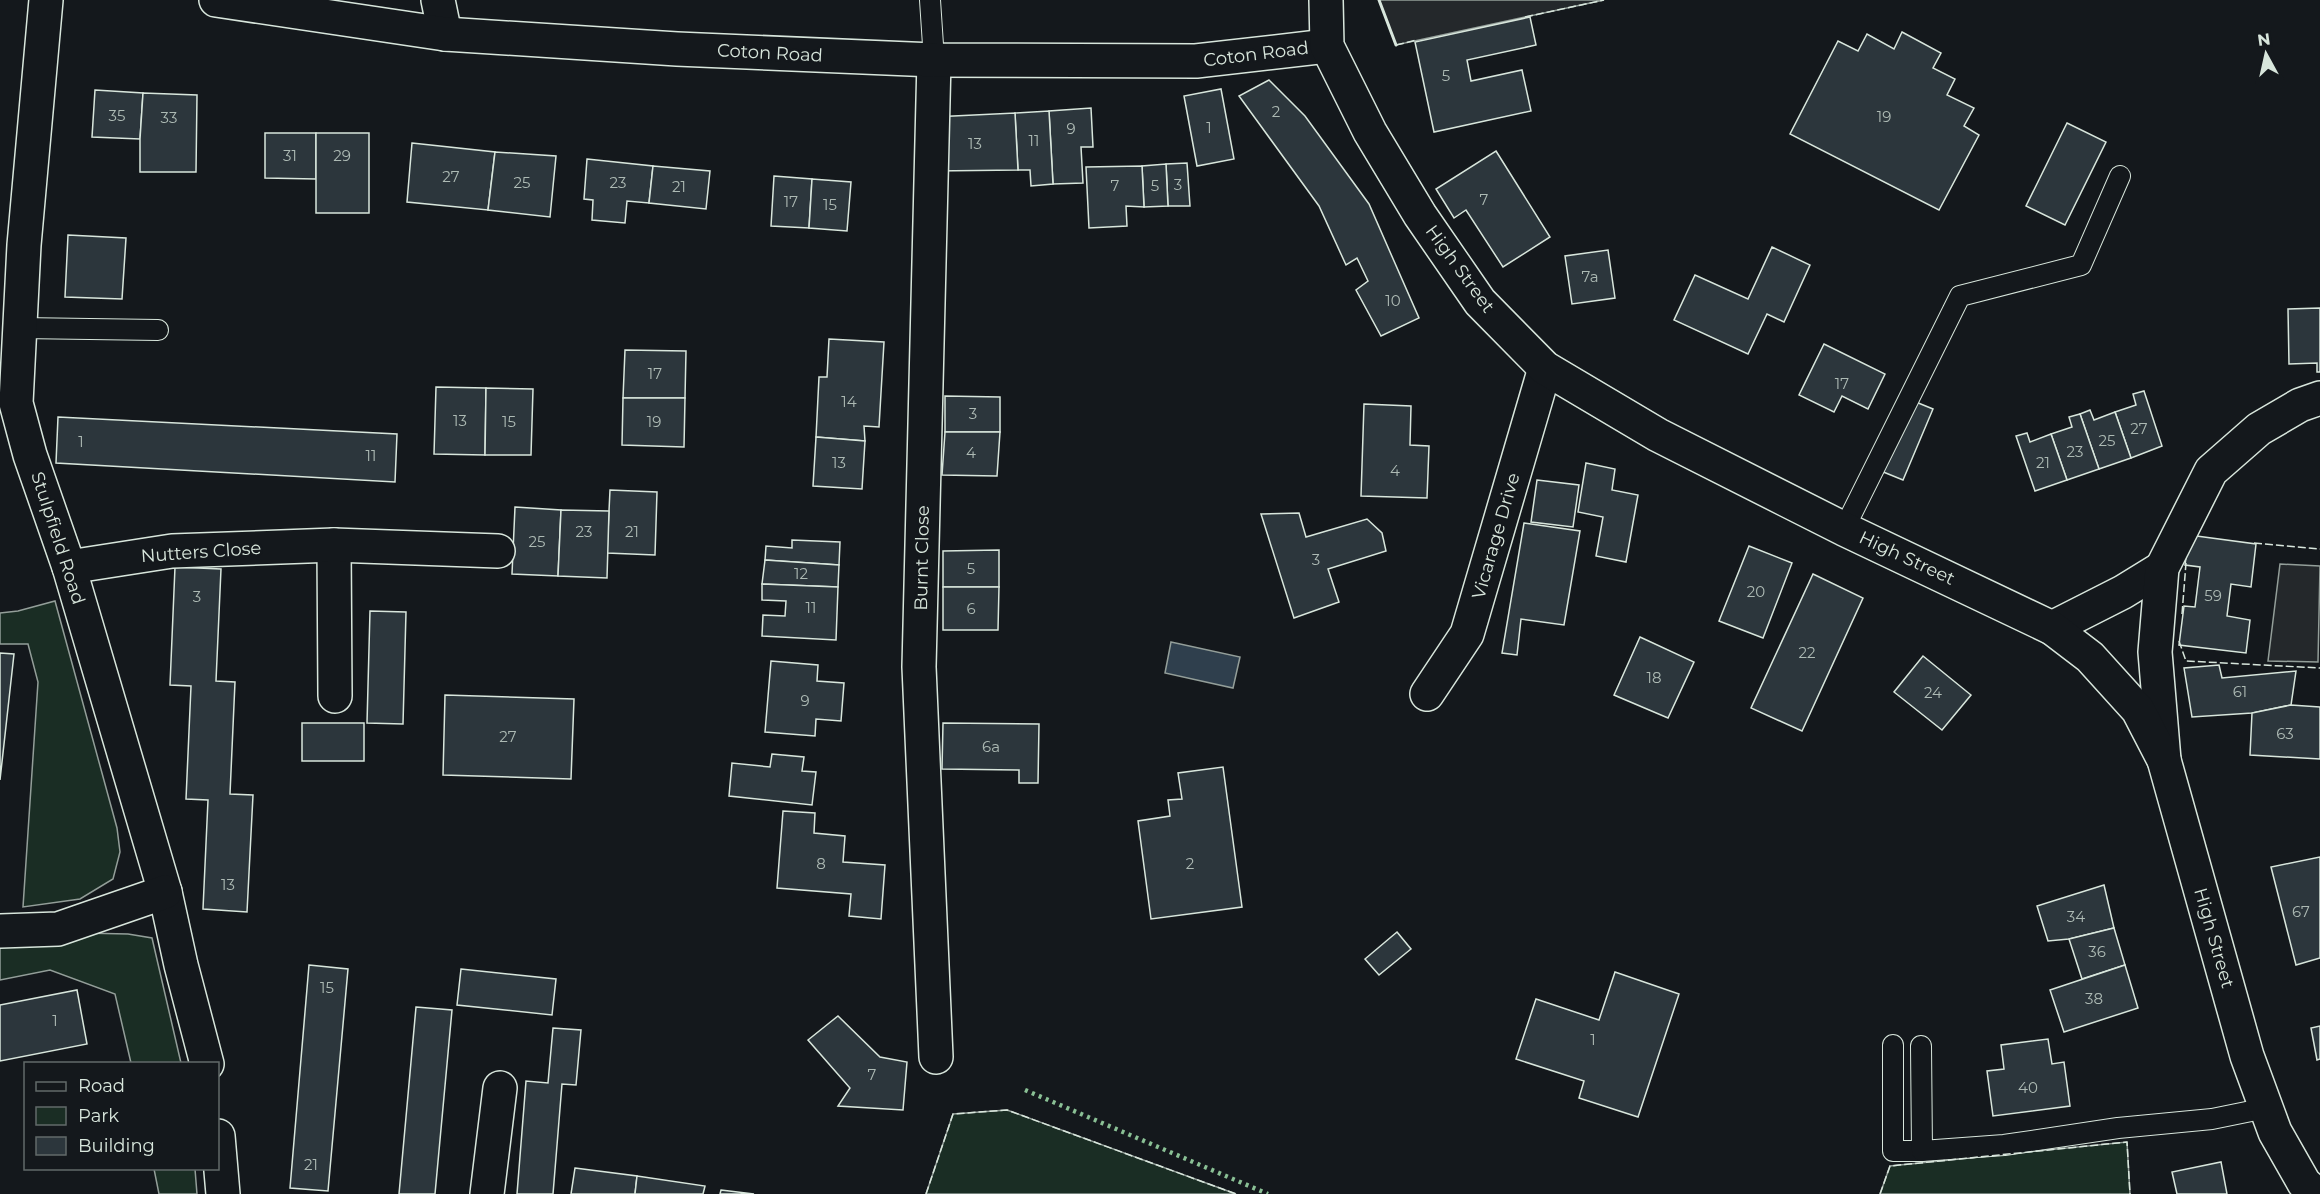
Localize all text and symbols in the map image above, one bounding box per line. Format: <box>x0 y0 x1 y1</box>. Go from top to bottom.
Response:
north arrow <box>2236 24 2296 84</box>
text: N <box>2256 29 2272 50</box>
street label: Coton Road <box>1202 37 1310 71</box>
street label: Coton Road <box>717 39 823 67</box>
house number: 5 <box>1442 66 1450 85</box>
house number: 2 <box>1272 102 1280 121</box>
house number: 35 <box>109 106 125 125</box>
house number: 19 <box>1877 107 1891 126</box>
house number: 33 <box>161 108 177 127</box>
house number: 1 <box>1206 118 1212 137</box>
house number: 9 <box>1066 119 1076 138</box>
house number: 11 <box>1029 131 1039 150</box>
house number: 13 <box>968 134 982 153</box>
house number: 31 <box>283 146 297 165</box>
house number: 29 <box>333 146 351 165</box>
house number: 27 <box>442 167 460 186</box>
house number: 25 <box>513 173 531 192</box>
house number: 23 <box>610 173 626 192</box>
house number: 3 <box>1174 175 1182 194</box>
house number: 7 <box>1111 176 1120 195</box>
house number: 5 <box>1151 176 1159 195</box>
house number: 21 <box>672 177 686 196</box>
house number: 7 <box>1480 190 1489 209</box>
house number: 17 <box>784 192 798 211</box>
house number: 15 <box>823 195 837 214</box>
street label: High Street <box>1421 221 1499 317</box>
house number: 7a <box>1581 267 1599 286</box>
house number: 10 <box>1385 291 1401 310</box>
house number: 17 <box>648 364 662 383</box>
house number: 17 <box>1835 374 1849 393</box>
house number: 14 <box>841 392 857 411</box>
house number: 3 <box>969 404 977 423</box>
house number: 13 <box>453 411 467 430</box>
house number: 15 <box>502 412 516 431</box>
house number: 19 <box>647 412 661 431</box>
house number: 27 <box>2130 419 2148 438</box>
house number: 25 <box>2098 431 2116 450</box>
house number: 1 <box>78 432 84 451</box>
house number: 23 <box>2067 442 2083 461</box>
house number: 4 <box>966 443 976 462</box>
house number: 11 <box>366 446 376 465</box>
house number: 13 <box>832 453 846 472</box>
house number: 21 <box>2036 453 2050 472</box>
house number: 4 <box>1390 461 1400 480</box>
street label: Stulpfield Road <box>26 469 90 607</box>
street label: Vicarage Drive <box>1468 470 1525 602</box>
street label: Burnt Close <box>910 505 934 611</box>
house number: 23 <box>576 522 592 541</box>
house number: 21 <box>625 522 639 541</box>
street label: High Street <box>1856 526 1958 590</box>
house number: 25 <box>528 532 546 551</box>
street label: Nutters Close <box>140 537 262 567</box>
house number: 3 <box>1312 550 1320 569</box>
house number: 5 <box>967 559 975 578</box>
house number: 12 <box>794 564 808 583</box>
house number: 20 <box>1747 582 1765 601</box>
house number: 59 <box>2204 586 2222 605</box>
house number: 3 <box>193 587 201 606</box>
house number: 11 <box>806 598 816 617</box>
house number: 6 <box>966 599 976 618</box>
house number: 22 <box>1798 643 1816 662</box>
house number: 18 <box>1647 668 1662 687</box>
house number: 61 <box>2233 682 2247 701</box>
house number: 24 <box>1924 683 1942 702</box>
house number: 9 <box>800 691 810 710</box>
house number: 63 <box>2276 724 2294 743</box>
house number: 27 <box>499 727 517 746</box>
house number: 6a <box>982 737 1000 756</box>
house number: 8 <box>816 854 826 873</box>
house number: 2 <box>1186 854 1194 873</box>
house number: 13 <box>221 875 235 894</box>
street label: High Street <box>2189 885 2239 991</box>
house number: 67 <box>2292 902 2310 921</box>
house number: 34 <box>2067 907 2085 926</box>
house number: 36 <box>2088 942 2106 961</box>
house number: 15 <box>320 978 334 997</box>
house number: 38 <box>2085 989 2103 1008</box>
house number: 1 <box>52 1011 58 1030</box>
house number: 1 <box>1590 1030 1596 1049</box>
legend <box>24 1062 219 1170</box>
house number: 7 <box>868 1065 877 1084</box>
text: Road <box>78 1075 125 1097</box>
house number: 40 <box>2018 1078 2038 1097</box>
text: Park <box>78 1105 119 1127</box>
text: Building <box>78 1135 155 1157</box>
house number: 21 <box>304 1155 318 1174</box>

